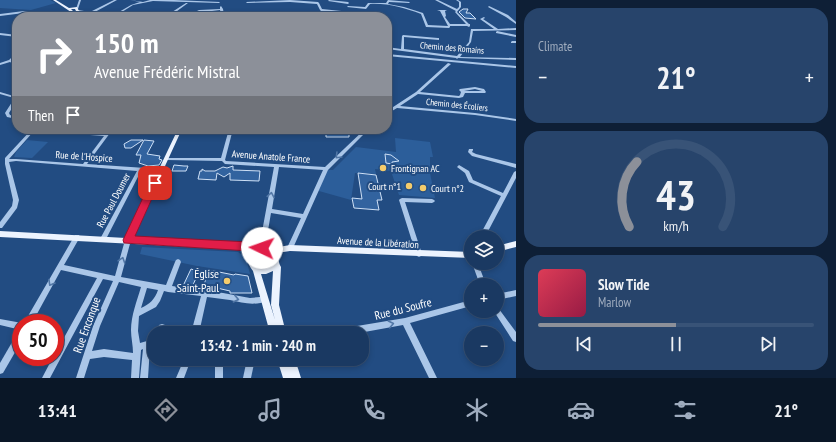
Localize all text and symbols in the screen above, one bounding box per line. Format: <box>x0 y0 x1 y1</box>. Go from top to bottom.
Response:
text: 150 m <box>94 24 158 61</box>
icon: right <box>28 28 80 80</box>
text: Climate <box>538 38 572 55</box>
street label: Chemin des Romains <box>420 39 485 56</box>
text: 21° <box>656 58 696 97</box>
text: Avenue Frédéric Mistral <box>94 60 240 83</box>
text: − <box>538 63 547 91</box>
text: + <box>805 63 814 91</box>
street label: Chemin des Écoliers <box>426 96 489 113</box>
icon: arrive <box>62 104 84 126</box>
text: Then <box>28 106 54 125</box>
street label: Avenue Anatole France <box>231 147 311 166</box>
street label: Rue de l'Hospice <box>55 148 113 165</box>
one-way arrow <box>336 151 343 158</box>
place label: Frontignan AC <box>391 162 440 175</box>
marker: Frontignan AC <box>378 163 388 173</box>
pin <box>138 166 172 200</box>
text: 43 <box>656 168 696 221</box>
street label: Rue Paul Doumer <box>94 171 133 230</box>
icon: arrive <box>144 172 166 194</box>
place label: Court n°1 <box>368 180 401 193</box>
marker: Court n°1 <box>404 181 414 191</box>
place label: Court n°2 <box>431 182 464 195</box>
marker: Court n°2 <box>418 183 428 193</box>
one-way arrow <box>267 192 275 199</box>
text: km/h <box>663 216 689 235</box>
position arrow <box>241 227 283 269</box>
map controls <box>464 230 504 366</box>
button: layers <box>464 230 504 270</box>
street label: Avenue de la Libération <box>337 234 419 251</box>
one-way arrow <box>117 257 126 264</box>
place label: Église Saint-Paul <box>177 266 219 295</box>
text: Slow Tide <box>598 275 650 294</box>
marker: Église Saint-Paul <box>222 276 232 286</box>
button: + <box>464 278 504 318</box>
one-way arrow <box>48 279 55 286</box>
one-way arrow <box>233 294 239 302</box>
street label: Rue du Soufre <box>373 294 433 323</box>
text: Marlow <box>598 294 631 311</box>
street label: Rue Enconque <box>69 295 104 355</box>
speed limit sign: 50 <box>12 314 64 366</box>
one-way arrow <box>388 321 394 329</box>
button: − <box>464 326 504 366</box>
icon: previous <box>573 333 595 355</box>
icon: pause <box>665 333 687 355</box>
icon: next <box>757 333 779 355</box>
text: 13:42 · 1 min · 240 m <box>200 336 316 355</box>
icon: directions <box>152 396 180 424</box>
icon: music <box>256 396 284 424</box>
icon: phone <box>360 396 388 424</box>
icon: climate <box>463 396 491 424</box>
icon: car <box>567 396 595 424</box>
icon: filters <box>671 396 699 424</box>
text: 13:41 <box>38 399 77 422</box>
text: 21° <box>774 399 798 422</box>

